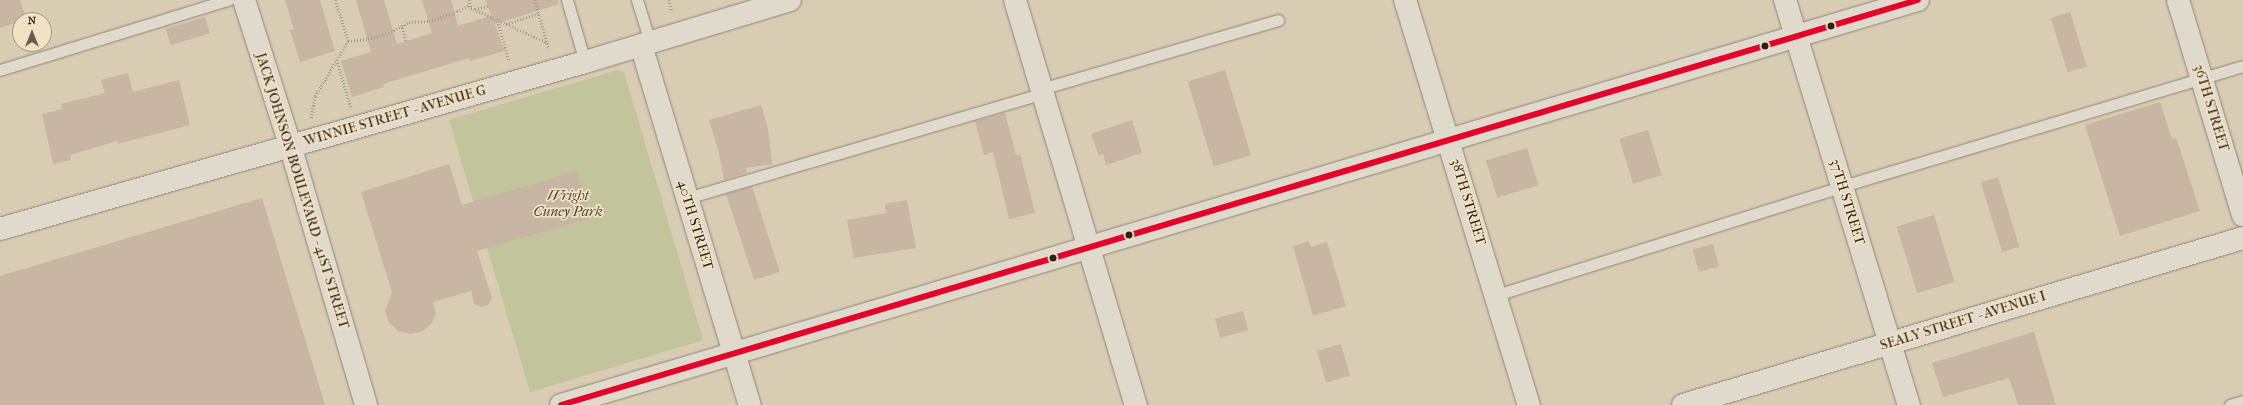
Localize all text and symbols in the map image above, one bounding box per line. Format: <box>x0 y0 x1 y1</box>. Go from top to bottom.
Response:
north arrow <box>12 12 52 52</box>
text: N <box>28 14 36 27</box>
unlabelled marker <box>1826 21 1836 31</box>
unlabelled marker <box>1760 41 1770 51</box>
street label: JACK JOHNSON BOULEVARD - 41ST STREET <box>252 51 352 331</box>
street label: 36TH STREET <box>2190 62 2232 154</box>
street label: WINNIE STREET - AVENUE G <box>302 82 488 150</box>
street label: 38TH STREET <box>1447 157 1489 247</box>
street label: 37TH STREET <box>1826 157 1868 247</box>
street label: 40TH STREET <box>673 178 717 272</box>
park label: Wright Cuney Park <box>533 188 603 220</box>
unlabelled marker <box>1124 230 1134 240</box>
unlabelled marker <box>1048 253 1058 263</box>
street label: SEALY STREET - AVENUE I <box>1878 288 2048 354</box>

